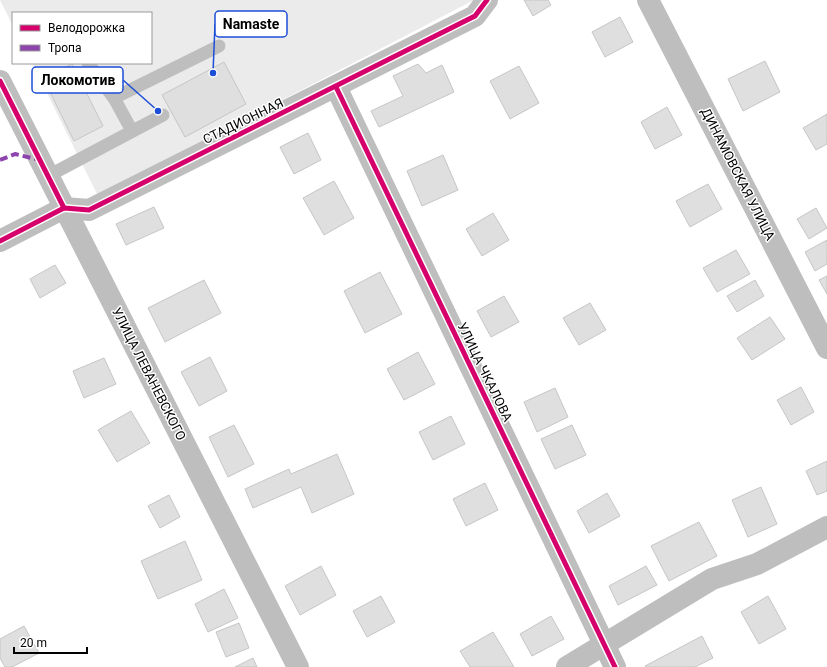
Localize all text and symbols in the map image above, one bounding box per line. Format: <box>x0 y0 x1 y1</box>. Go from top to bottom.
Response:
callout: Namaste <box>215 11 287 37</box>
legend <box>12 12 152 64</box>
text: Namaste <box>223 16 280 32</box>
text: Велодорожка <box>48 21 125 35</box>
text: Тропа <box>48 41 82 55</box>
callout: Локомотив <box>32 67 123 93</box>
text: Локомотив <box>41 72 115 88</box>
street label: СТАДИОННАЯ <box>200 95 286 147</box>
street label: ДИНАМОВСКАЯ УЛИЦА <box>698 105 778 243</box>
street label: УЛИЦА ЛЕВАНЕВСКОГО <box>109 305 189 443</box>
street label: УЛИЦА ЧКАЛОВА <box>455 320 516 424</box>
scale bar <box>14 629 87 655</box>
text: 20 m <box>20 636 47 650</box>

